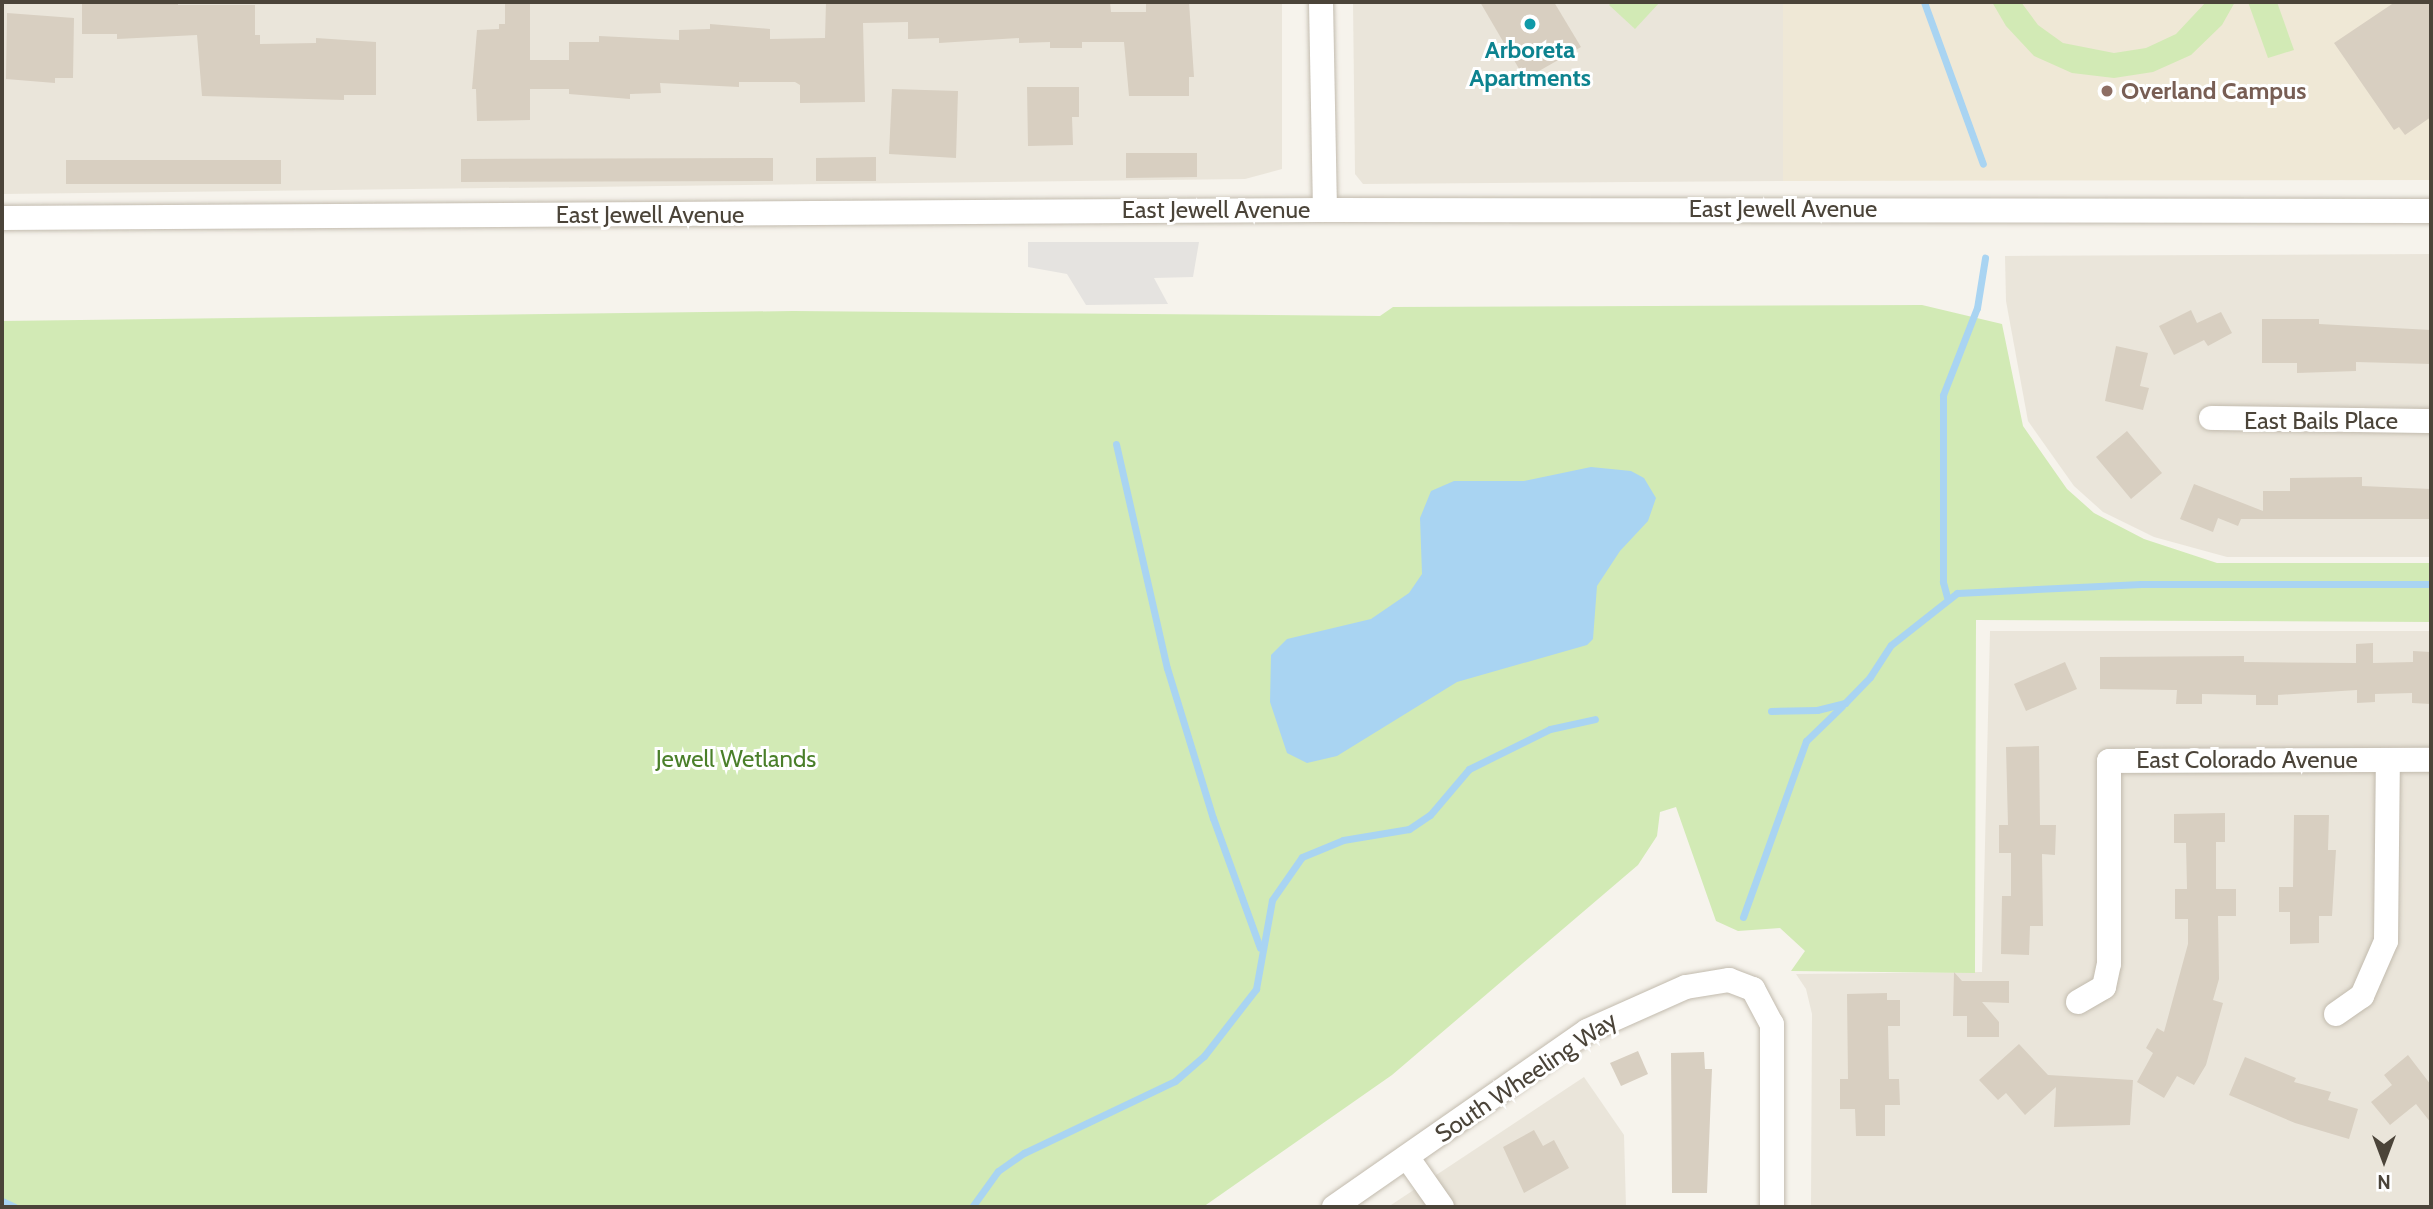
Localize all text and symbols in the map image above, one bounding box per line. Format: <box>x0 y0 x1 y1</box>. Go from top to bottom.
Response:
marker: Arboreta Apartments <box>1522 16 1538 32</box>
place label: Arboreta Apartments <box>1469 36 1591 92</box>
place label: Overland Campus <box>2121 77 2306 105</box>
marker: Overland Campus <box>2099 83 2115 99</box>
street label: East Jewell Avenue <box>1689 195 1877 223</box>
street label: East Jewell Avenue <box>1122 196 1310 224</box>
street label: East Jewell Avenue <box>556 201 744 229</box>
street label: East Bails Place <box>2244 407 2398 435</box>
park label: Jewell Wetlands <box>656 745 816 773</box>
street label: East Colorado Avenue <box>2136 746 2358 774</box>
street label: South Wheeling Way <box>1430 1006 1622 1148</box>
north arrow <box>2349 1125 2419 1195</box>
text: N <box>2377 1170 2391 1193</box>

